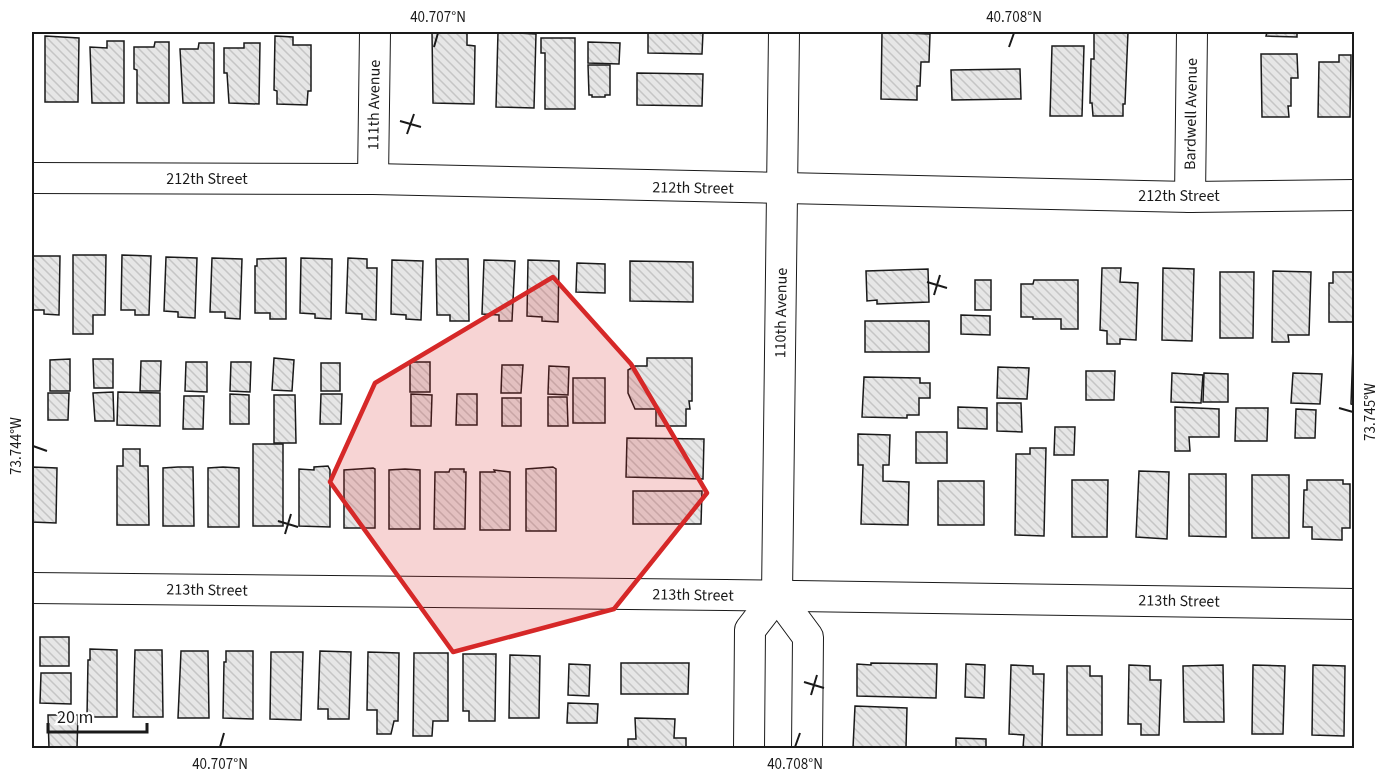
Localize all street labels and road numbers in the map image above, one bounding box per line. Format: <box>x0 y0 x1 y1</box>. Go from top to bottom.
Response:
street label: Bardwell Avenue <box>1179 58 1203 170</box>
street label: 111th Avenue <box>362 60 386 150</box>
street label: 212th Street <box>166 168 248 190</box>
street label: 212th Street <box>652 176 734 200</box>
street label: 212th Street <box>1138 185 1220 207</box>
street label: 110th Avenue <box>769 268 793 358</box>
street label: 213th Street <box>166 578 248 602</box>
street label: 213th Street <box>652 583 734 607</box>
street label: 213th Street <box>1138 589 1220 613</box>

